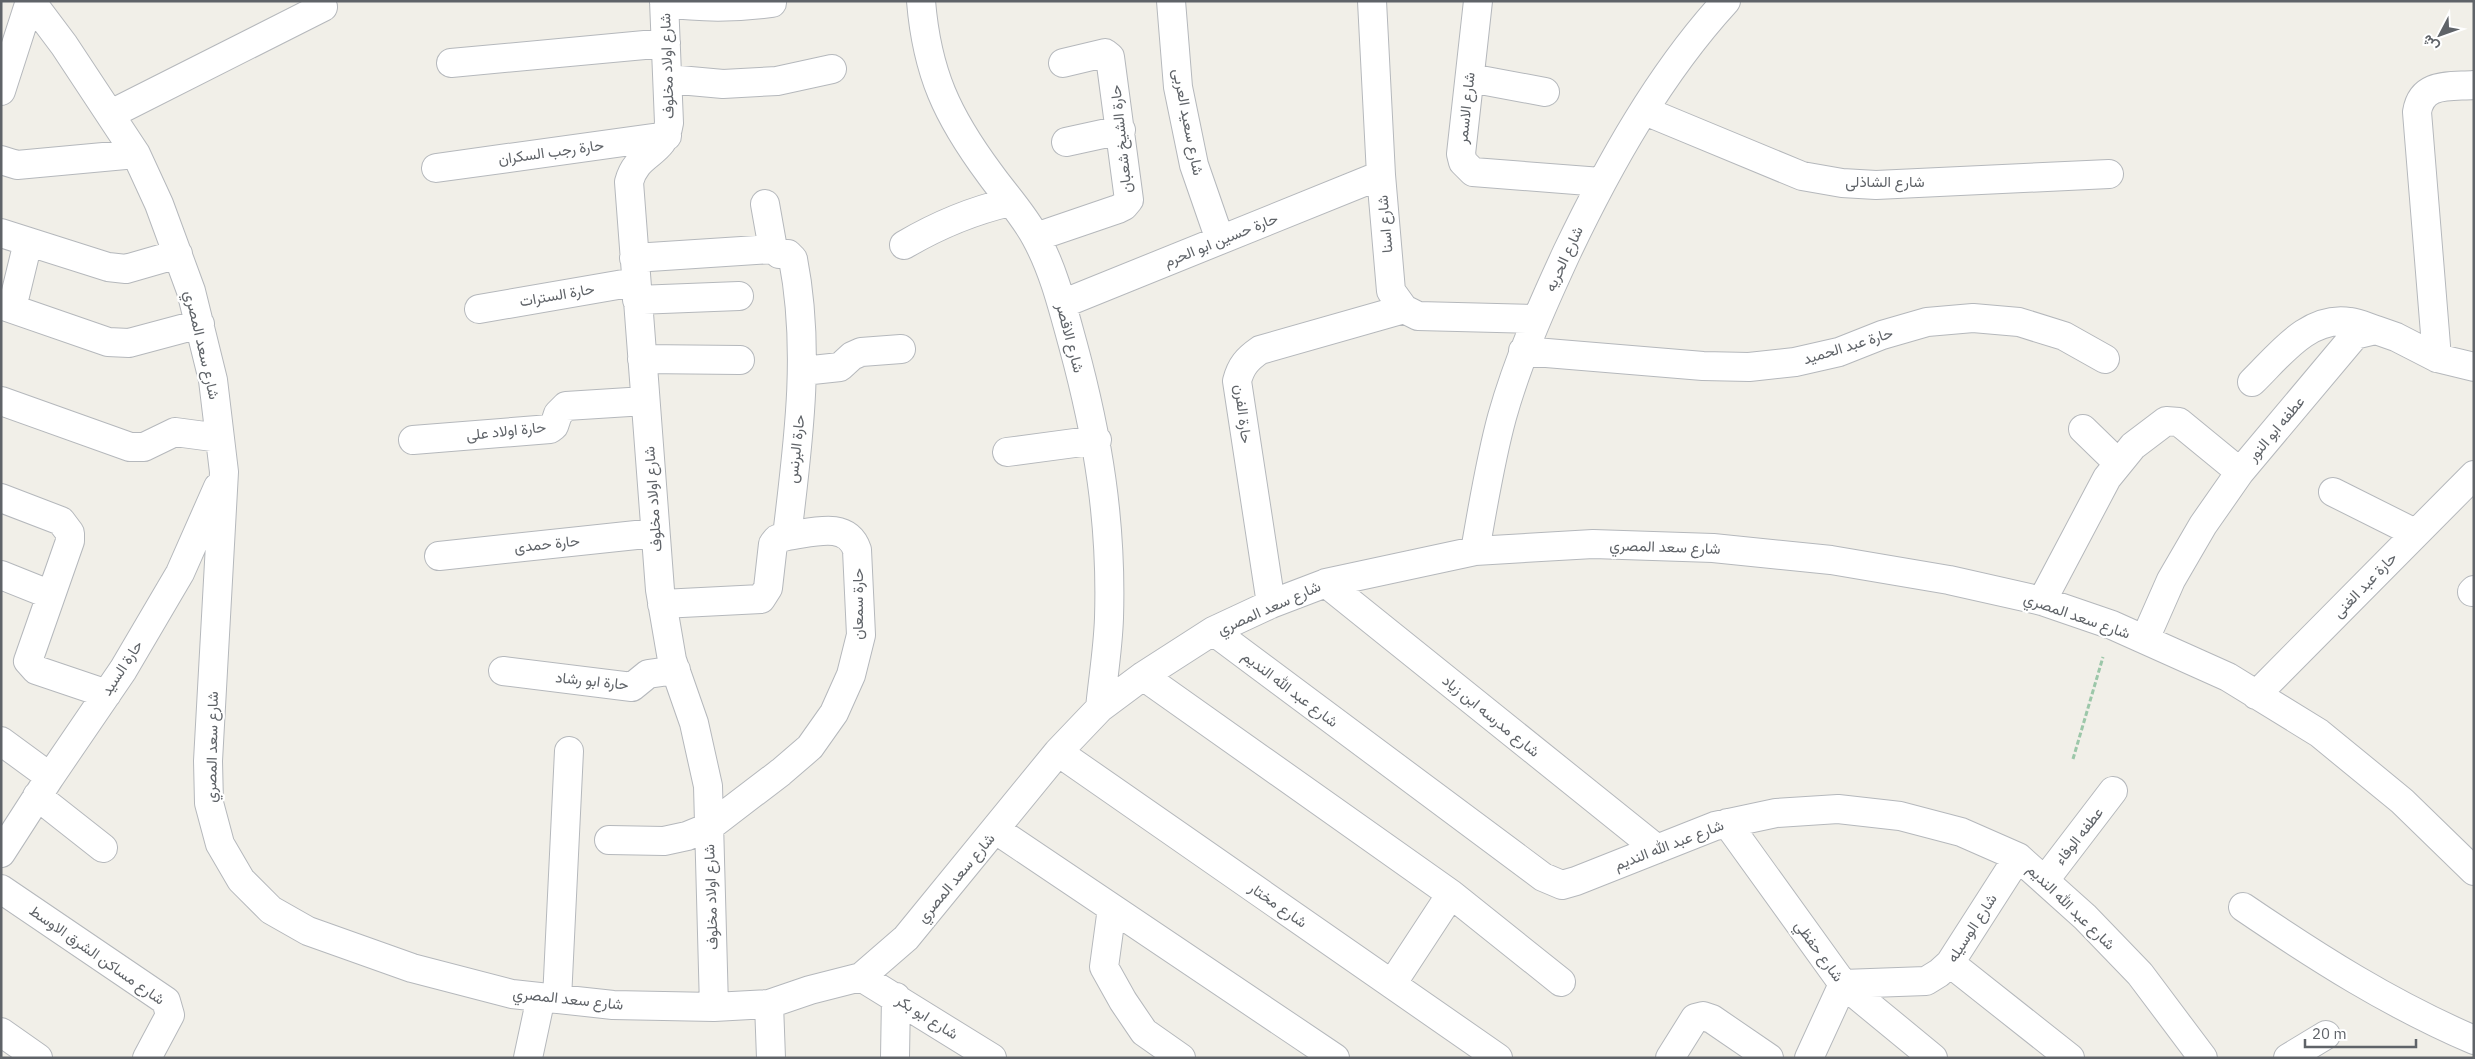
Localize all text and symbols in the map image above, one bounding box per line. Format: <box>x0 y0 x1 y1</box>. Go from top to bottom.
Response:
north arrow <box>2415 10 2465 60</box>
street label: شارع اولاد مخلوف <box>655 13 680 119</box>
text: ش <box>2418 31 2443 56</box>
street label: شارع سعيد العربى <box>1167 67 1208 177</box>
street label: شارع الاسمر <box>1452 71 1481 146</box>
street label: حارة الشيخ شعبان <box>1105 84 1138 194</box>
street label: حارة رجب السكران <box>497 135 605 168</box>
street label: شارع الشاذلى <box>1845 172 1925 193</box>
street label: شارع اسنا <box>1372 194 1398 254</box>
street label: حارة حسين ابو الحرم <box>1161 208 1281 272</box>
street label: شارع الحريه <box>1540 223 1589 295</box>
street label: حارة السترات <box>518 279 596 310</box>
street label: شارع سعد المصري <box>177 289 224 402</box>
street label: شارع الاقصر <box>1050 300 1089 375</box>
street label: حارة عبد الحميد <box>1801 323 1895 368</box>
street label: حارة الفرن <box>1230 383 1257 444</box>
street label: عطفه ابو النور <box>2242 392 2309 466</box>
street label: حارة البرنس <box>782 414 810 484</box>
street label: حارة اولاد على <box>465 417 547 445</box>
street label: شارع اولاد مخلوف <box>639 445 668 552</box>
street label: حارة حمدى <box>513 531 581 557</box>
street label: شارع سعد المصري <box>1609 535 1721 562</box>
street label: حارة عبد الغنى <box>2329 548 2401 622</box>
street label: حارة سمعان <box>848 568 867 640</box>
street label: شارع سعد المصري <box>1214 576 1325 643</box>
street label: شارع سعد المصري <box>2020 588 2133 646</box>
street label: حارة السيد <box>97 636 147 699</box>
street label: شارع عبد الله النديم <box>1237 646 1342 733</box>
street label: حارة ابو رشاد <box>555 667 630 694</box>
street label: شارع مدرسه ابن زياد <box>1437 670 1544 762</box>
street label: شارع سعد المصري <box>201 691 226 803</box>
street label: عطفه الوفاء <box>2050 803 2107 868</box>
street label: شارع عبد الله النديم <box>1611 815 1727 876</box>
street label: شارع سعد المصري <box>913 829 1002 929</box>
street label: شارع اولاد مخلوف <box>699 844 724 950</box>
street label: شارع عبد الله النديم <box>2022 860 2120 955</box>
street label: شارع مختار <box>1244 877 1311 933</box>
street label: شارع الوسيله <box>1942 890 2003 967</box>
street label: شارع مساكن الشرق الاوسط <box>25 901 169 1010</box>
street label: شارع حفظي <box>1788 916 1848 988</box>
street label: شارع سعد المصري <box>511 983 625 1018</box>
street label: شارع ابو بكر <box>891 990 962 1045</box>
scale bar <box>2305 1016 2416 1048</box>
text: 20 m <box>2312 1024 2347 1043</box>

